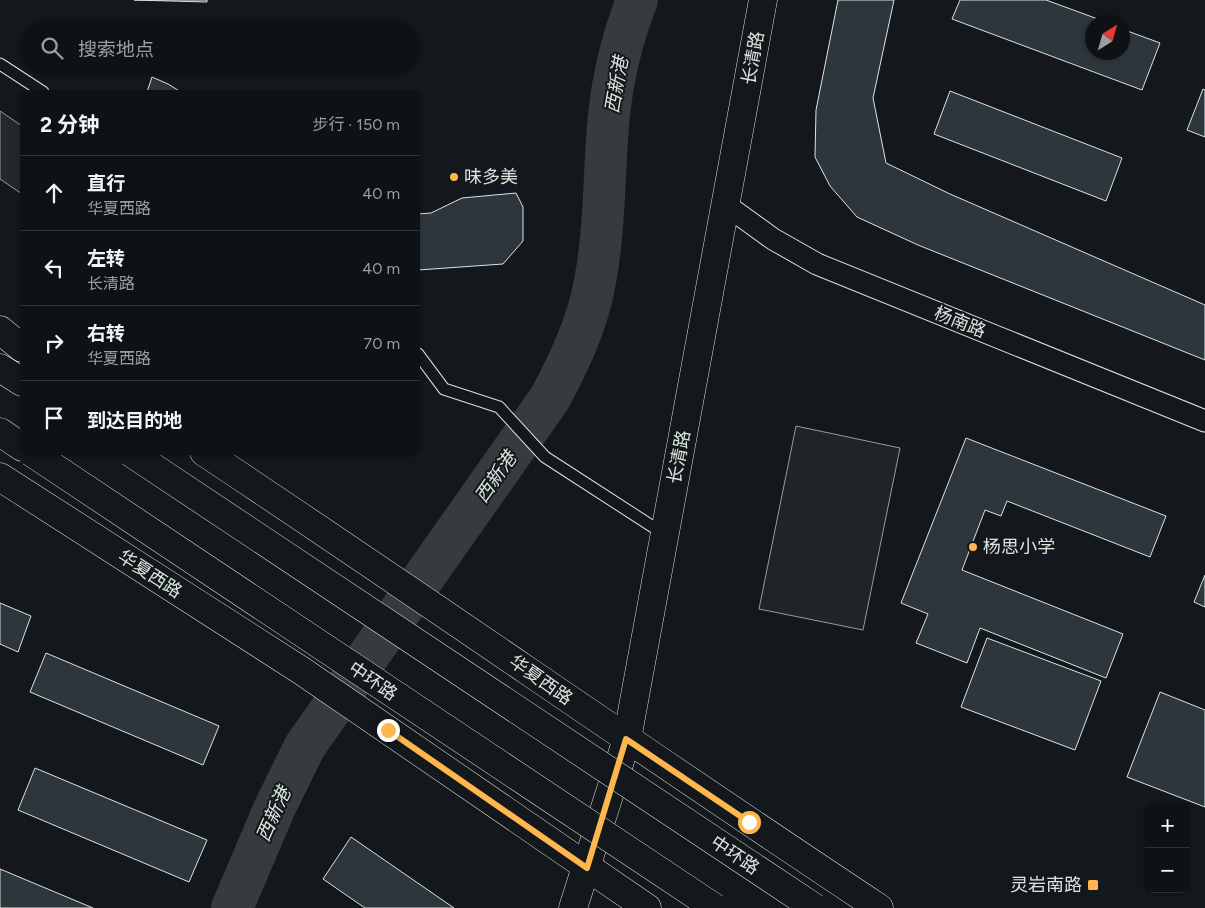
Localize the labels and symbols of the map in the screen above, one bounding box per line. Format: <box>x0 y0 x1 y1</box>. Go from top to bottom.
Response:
north arrow <box>1085 15 1130 60</box>
street label: 长清路 <box>737 30 769 86</box>
water label: 西新港 <box>600 52 633 115</box>
place label: 味多美 <box>464 166 518 188</box>
marker: 味多美 <box>448 171 460 183</box>
street label: 杨南路 <box>931 302 989 342</box>
street label: 长清路 <box>663 428 695 486</box>
water label: 西新港 <box>470 445 523 507</box>
place label: 杨思小学 <box>983 536 1055 558</box>
marker: 杨思小学 <box>967 541 979 553</box>
street label: 华夏西路 <box>114 545 186 603</box>
street label: 华夏西路 <box>505 650 577 710</box>
street label: 中环路 <box>344 657 402 705</box>
route end <box>377 719 400 742</box>
water label: 西新港 <box>251 781 297 845</box>
route start <box>738 811 761 834</box>
street label: 中环路 <box>706 831 764 879</box>
place label: 灵岩南路 <box>1010 874 1082 896</box>
marker: 灵岩南路 <box>1086 878 1100 892</box>

